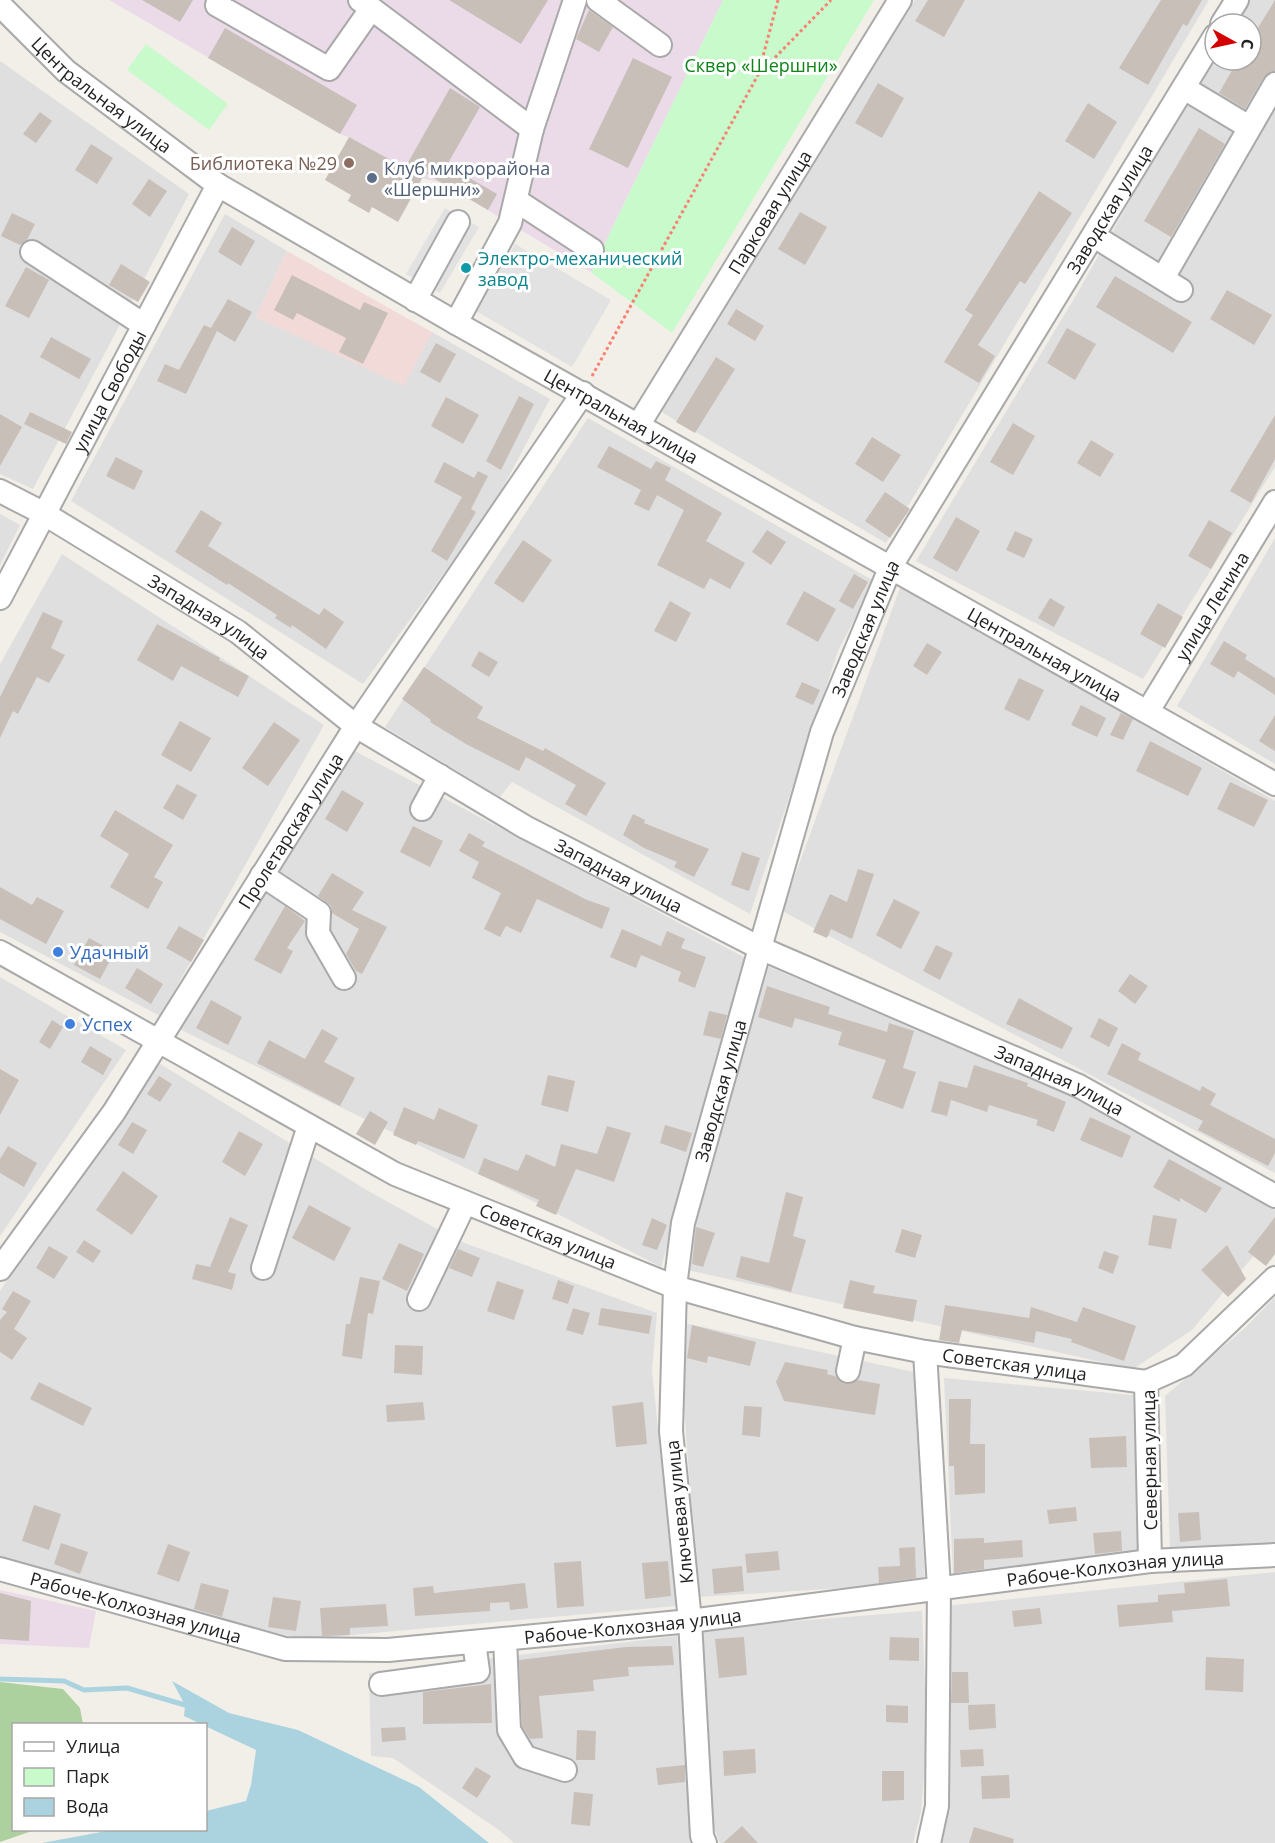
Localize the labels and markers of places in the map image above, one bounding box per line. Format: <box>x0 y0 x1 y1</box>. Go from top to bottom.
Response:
place label: Библиотека №29 <box>190 151 337 175</box>
marker: Библиотека №29 <box>342 156 356 170</box>
place label: Клуб микрорайона «Шершни» <box>384 156 550 201</box>
marker: Клуб микрорайона «Шершни» <box>365 171 379 185</box>
place label: Электро-механический завод <box>478 246 683 291</box>
marker: Электро-механический завод <box>459 261 473 275</box>
place label: Удачный <box>70 940 149 964</box>
marker: Удачный <box>51 945 65 959</box>
place label: Успех <box>82 1012 133 1036</box>
marker: Успех <box>63 1017 77 1031</box>

